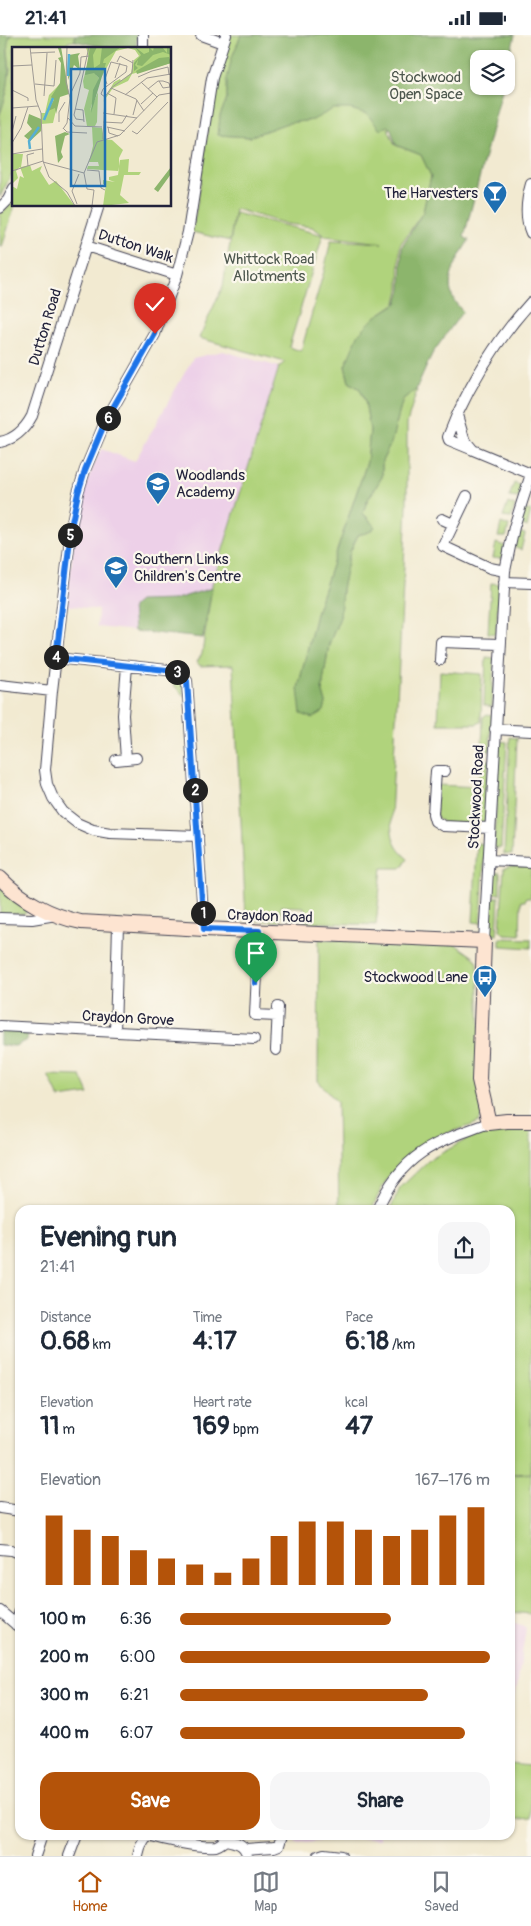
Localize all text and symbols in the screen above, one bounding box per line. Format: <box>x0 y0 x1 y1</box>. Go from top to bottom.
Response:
text: 21:41 <box>25 6 67 30</box>
inset map <box>12 47 171 206</box>
map controls <box>470 50 515 95</box>
button: layers <box>470 50 515 95</box>
park label: Stockwood Open Space <box>389 68 463 104</box>
bar icon: The Harvesters <box>482 180 508 214</box>
place label: The Harvesters <box>384 184 478 203</box>
street label: Dutton Walk <box>96 225 177 268</box>
park label: Whittock Road Allotments <box>223 250 315 286</box>
pin <box>134 283 176 334</box>
street label: Dutton Road <box>25 286 66 368</box>
icon: check <box>141 290 169 318</box>
pin: 6 <box>96 405 120 431</box>
text: 6 <box>104 410 113 427</box>
place label: Woodlands Academy <box>176 466 245 502</box>
school or university icon: Woodlands Academy <box>145 471 171 505</box>
pin: 5 <box>58 523 82 547</box>
text: 5 <box>67 527 74 544</box>
place label: Southern Links Children's Centre <box>134 550 241 586</box>
school or university icon: Southern Links Children's Centre <box>103 555 129 589</box>
pin: 4 <box>44 645 68 669</box>
text: 4 <box>52 649 61 666</box>
pin: 3 <box>164 659 190 685</box>
text: 3 <box>174 664 181 681</box>
street label: Stockwood Road <box>464 744 489 850</box>
pin: 2 <box>182 777 208 803</box>
text: 2 <box>192 782 199 799</box>
pin: 1 <box>190 901 216 925</box>
text: 1 <box>201 905 206 922</box>
street label: Craydon Road <box>227 906 313 927</box>
pin <box>235 932 277 983</box>
icon: arrive <box>242 939 270 967</box>
bus stop icon: Stockwood Lane <box>472 964 498 998</box>
place label: Stockwood Lane <box>364 968 469 987</box>
street label: Craydon Grove <box>82 1007 175 1030</box>
text: Evening run <box>40 1220 177 1255</box>
button: share <box>438 1222 490 1274</box>
text: 21:41 <box>40 1257 75 1277</box>
text: Distance <box>40 1309 91 1326</box>
text: Time <box>193 1309 222 1326</box>
text: Pace <box>345 1309 373 1326</box>
text: 0.68 <box>40 1326 90 1357</box>
text: 4:17 <box>193 1326 237 1357</box>
text: 6:18 <box>345 1326 389 1357</box>
text: km <box>90 1336 111 1353</box>
text: /km <box>389 1336 415 1353</box>
text: Elevation <box>40 1394 93 1411</box>
text: Heart rate <box>193 1394 252 1411</box>
text: kcal <box>345 1394 368 1411</box>
text: 11 <box>40 1411 60 1442</box>
text: 169 <box>193 1411 230 1442</box>
text: 47 <box>345 1411 373 1442</box>
text: m <box>60 1421 75 1438</box>
text: bpm <box>230 1421 259 1438</box>
text: Elevation <box>40 1470 101 1490</box>
text: 167–176 m <box>415 1470 490 1490</box>
text: 100 m <box>40 1609 86 1629</box>
text: 6:36 <box>120 1609 152 1629</box>
text: 200 m <box>40 1647 88 1667</box>
text: 6:00 <box>120 1647 155 1667</box>
text: 300 m <box>40 1685 88 1705</box>
text: 6:21 <box>120 1685 149 1705</box>
text: 400 m <box>40 1723 89 1743</box>
text: 6:07 <box>120 1723 153 1743</box>
button: Save <box>40 1772 260 1830</box>
button: Share <box>270 1772 490 1830</box>
tab: Home <box>72 1868 107 1915</box>
tab: Map <box>252 1868 280 1915</box>
tab: Saved <box>424 1868 459 1915</box>

